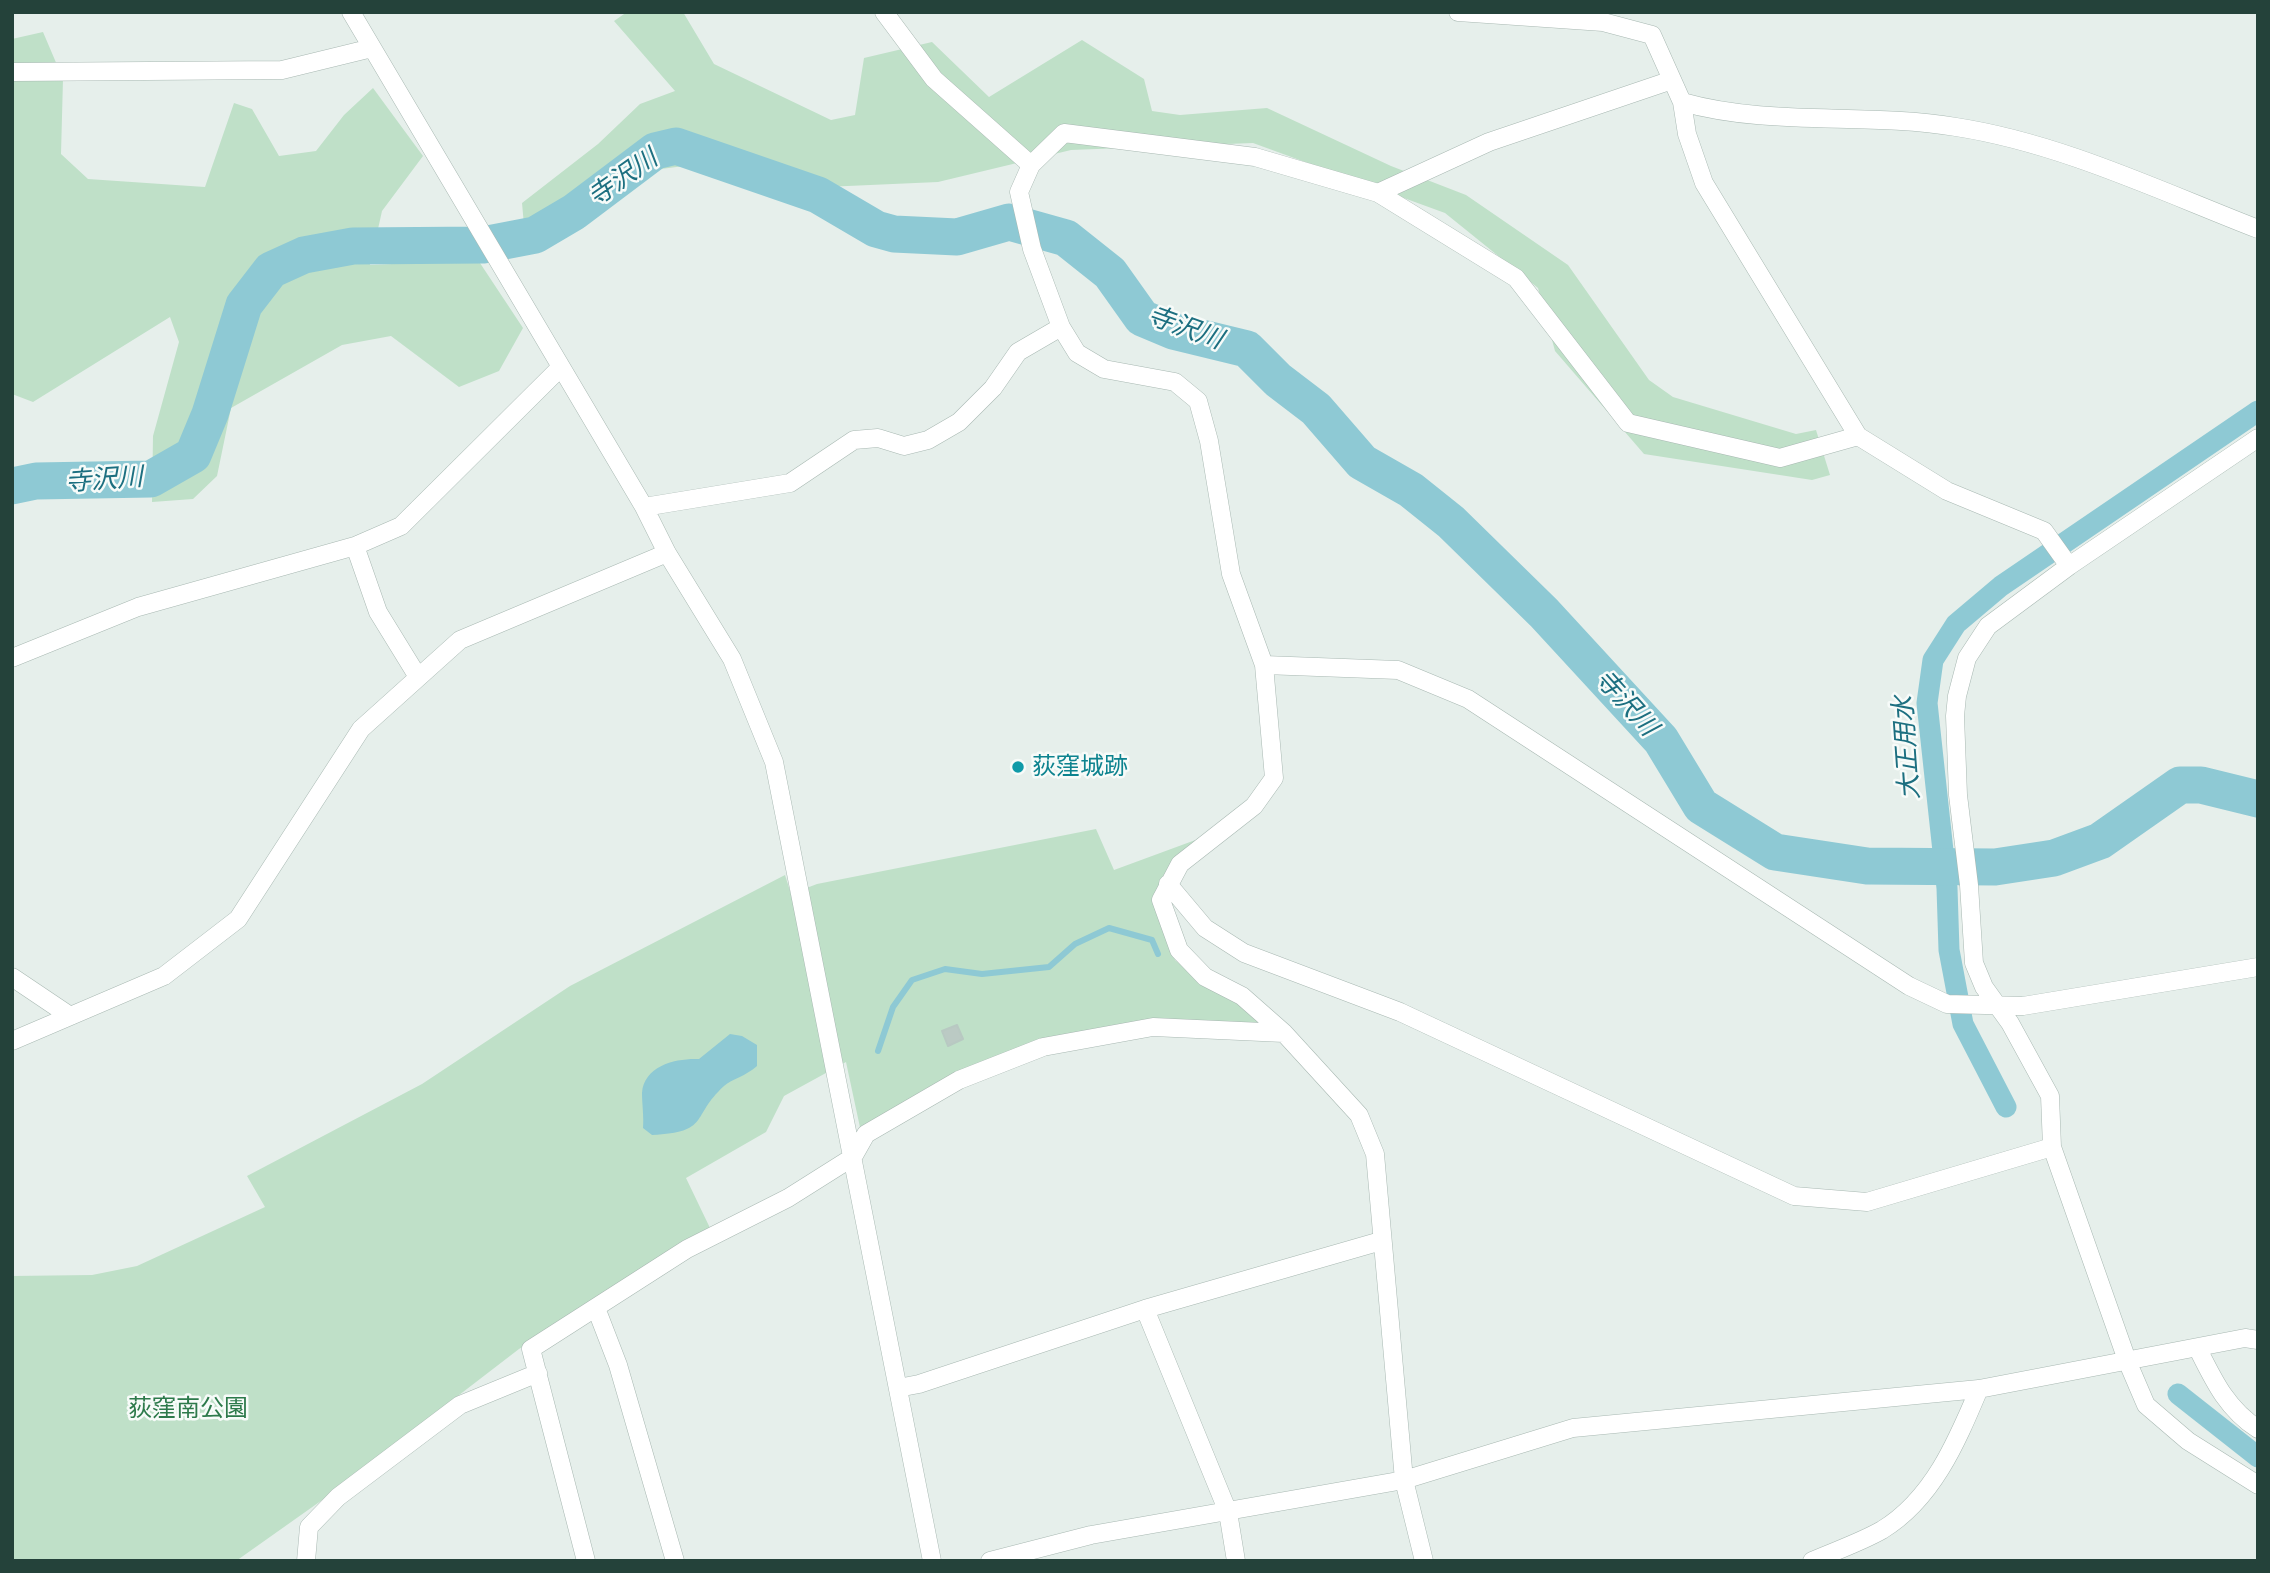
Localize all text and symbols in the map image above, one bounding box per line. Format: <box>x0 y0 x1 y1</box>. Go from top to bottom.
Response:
water label: 寺沢川 <box>582 143 664 213</box>
water label: 寺沢川 <box>1143 300 1227 356</box>
water label: 寺沢川 <box>64 462 144 498</box>
water label: 寺沢川 <box>1588 664 1664 742</box>
water label: 大正用水 <box>1888 695 1926 801</box>
place label: 荻窪城跡 <box>1032 753 1128 781</box>
marker: 荻窪城跡 <box>1010 759 1026 775</box>
park label: 荻窪南公園 <box>128 1395 248 1423</box>

